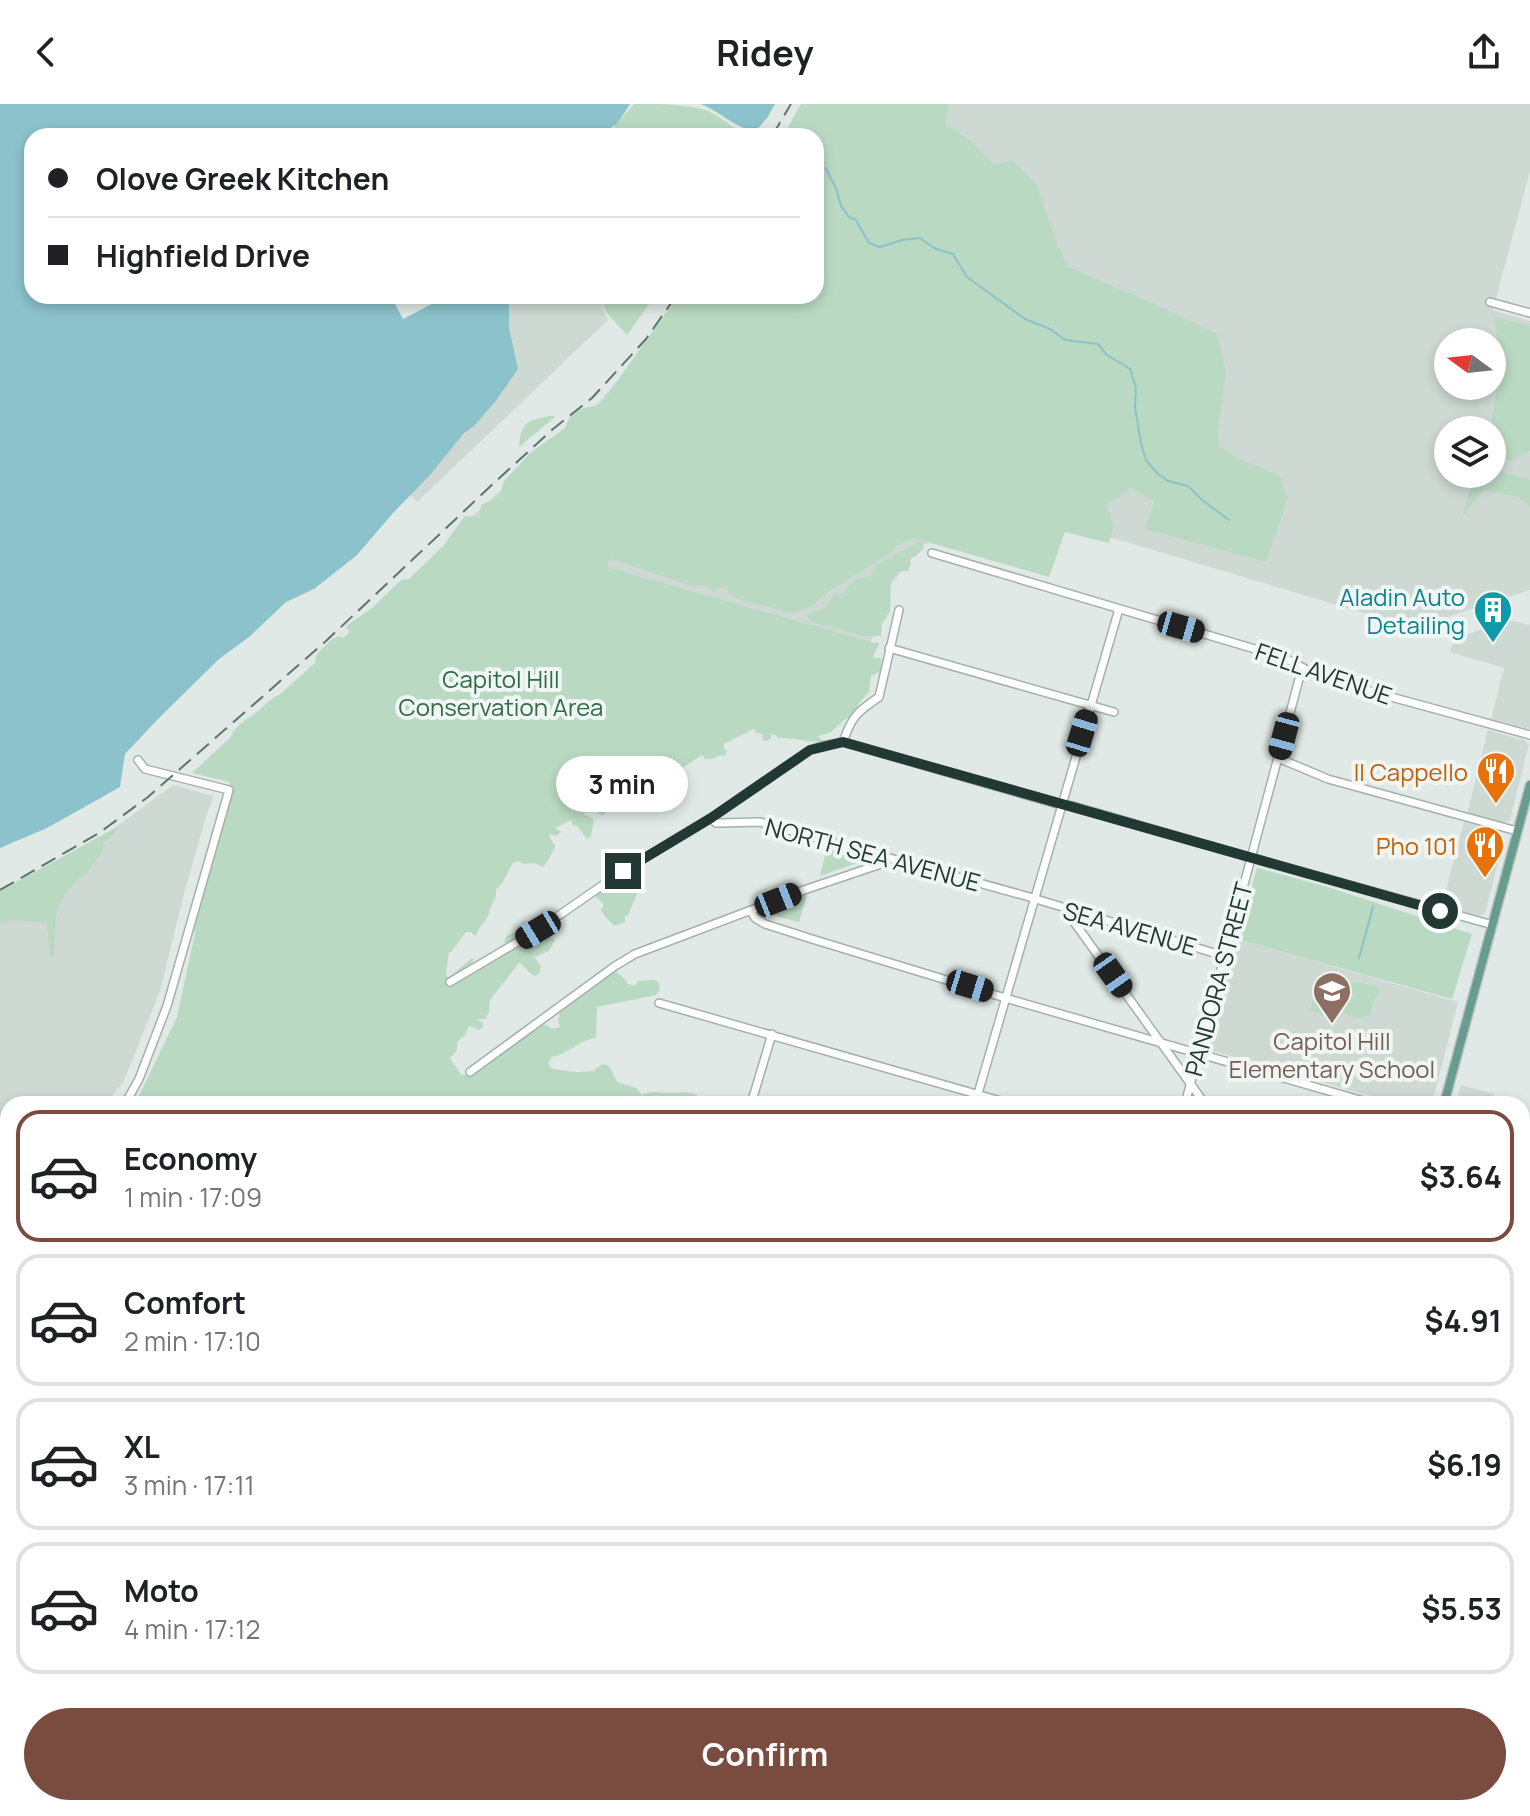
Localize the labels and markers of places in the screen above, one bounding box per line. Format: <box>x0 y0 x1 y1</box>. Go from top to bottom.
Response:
place label: Aladin Auto Detailing <box>1339 580 1465 641</box>
building icon: Aladin Auto Detailing <box>1472 589 1514 644</box>
restaurant icon: Il Cappello <box>1475 750 1517 805</box>
place label: Il Cappello <box>1354 755 1468 788</box>
restaurant icon: Pho 101 <box>1464 824 1506 879</box>
place label: Pho 101 <box>1376 829 1457 862</box>
school or university icon: Capitol Hill Elementary School <box>1311 970 1353 1025</box>
place label: Capitol Hill Elementary School <box>1229 1024 1435 1085</box>

